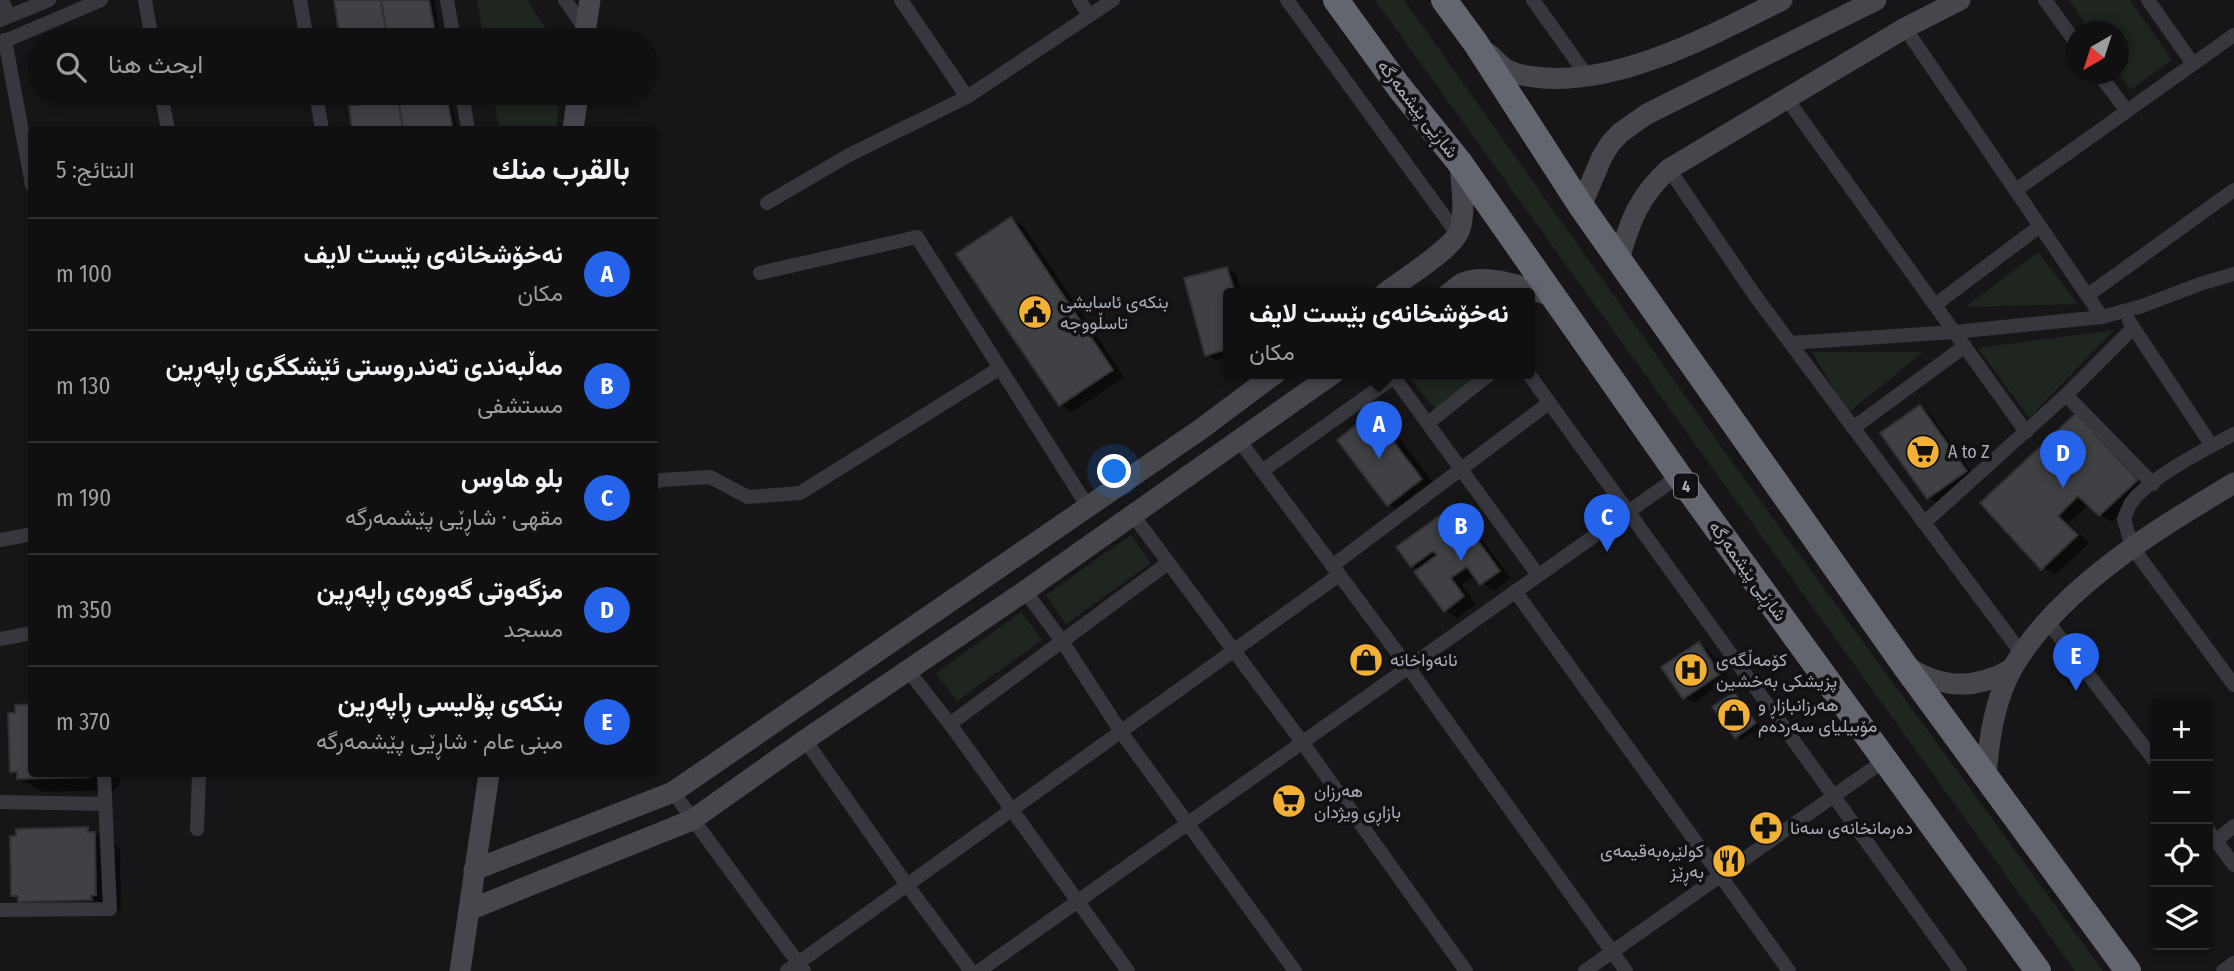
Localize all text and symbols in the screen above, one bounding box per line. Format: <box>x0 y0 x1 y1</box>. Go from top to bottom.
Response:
north arrow <box>2066 21 2129 84</box>
search box <box>28 28 658 105</box>
icon: search <box>52 48 90 86</box>
text: ابحث هنا <box>108 49 203 80</box>
street label: شاڕێی پێشمەرگە <box>1370 56 1463 164</box>
text: بالقرب منك <box>492 151 630 187</box>
text: النتائج: 5 <box>56 156 134 184</box>
text: نەخۆشخانەی بێست لایف <box>304 239 563 270</box>
text: 100 m <box>56 260 112 288</box>
text: A <box>601 260 613 288</box>
text: مكان <box>517 279 563 307</box>
popup <box>1223 288 1535 379</box>
place label: بنکەی ئاسایشی تاسڵووجە <box>1060 291 1168 334</box>
public building icon: بنکەی ئاسایشی تاسڵووجە <box>1016 293 1054 331</box>
text: نەخۆشخانەی بێست لایف <box>1249 298 1509 329</box>
text: مكان <box>1249 338 1295 366</box>
text: مەڵبەندی تەندروستی ئێشکگری ڕاپەڕین <box>165 351 563 382</box>
text: 130 m <box>56 372 110 400</box>
text: B <box>601 372 613 400</box>
text: مستشفى <box>477 391 563 419</box>
pin: A <box>1356 401 1402 459</box>
pin: D <box>2040 430 2086 488</box>
supermarket icon: A to Z <box>1904 433 1942 471</box>
place label: A to Z <box>1948 441 1990 463</box>
your location <box>1097 454 1131 488</box>
text: بلو هاوس <box>461 463 563 494</box>
road number: 4 <box>1674 474 1698 499</box>
text: 190 m <box>56 484 111 512</box>
text: C <box>601 484 613 512</box>
pin: C <box>1584 494 1630 552</box>
text: مقهى · شاڕێی پێشمەرگە <box>345 503 563 531</box>
pin: B <box>1438 503 1484 561</box>
street label: شاڕێی پێشمەرگە <box>1702 517 1792 627</box>
text: مزگەوتی گەورەی ڕاپەڕین <box>316 575 563 606</box>
text: 350 m <box>56 596 112 624</box>
text: D <box>600 596 614 624</box>
text: مسجد <box>503 615 563 643</box>
pin: E <box>2053 633 2099 691</box>
shop icon: نانەواخانە <box>1347 641 1385 679</box>
place label: نانەواخانە <box>1390 649 1458 671</box>
place label: کۆمەڵگەی پزیشکی بەخشین <box>1716 649 1837 693</box>
hospital icon: کۆمەڵگەی پزیشکی بەخشین <box>1672 651 1710 689</box>
text: بنکەی پۆلیسی ڕاپەڕین <box>338 687 563 718</box>
place label: هەرزانبازاڕ و مۆبیلیای سەردەم <box>1758 694 1877 738</box>
shop icon: هەرزانبازاڕ و مۆبیلیای سەردەم <box>1715 696 1753 734</box>
map controls <box>2150 698 2213 950</box>
button: + <box>2150 698 2213 761</box>
text: 370 m <box>56 708 110 736</box>
text: E <box>602 708 612 736</box>
text: مبنى عام · شاڕێی پێشمەرگە <box>316 727 563 755</box>
button: − <box>2150 761 2213 824</box>
place label: ھەرزان بازاڕی ویژدان <box>1314 780 1401 826</box>
supermarket icon: ھەرزان بازاڕی ویژدان <box>1270 782 1308 820</box>
pharmacy icon: دەرمانخانەی سەنا <box>1747 809 1785 847</box>
place label: دەرمانخانەی سەنا <box>1790 817 1913 839</box>
button: locate <box>2150 824 2213 887</box>
place label: کولێرەبەقیمەی بەڕێز <box>1600 840 1704 886</box>
restaurant icon: کولێرەبەقیمەی بەڕێز <box>1710 842 1748 880</box>
button: layers <box>2150 887 2213 950</box>

